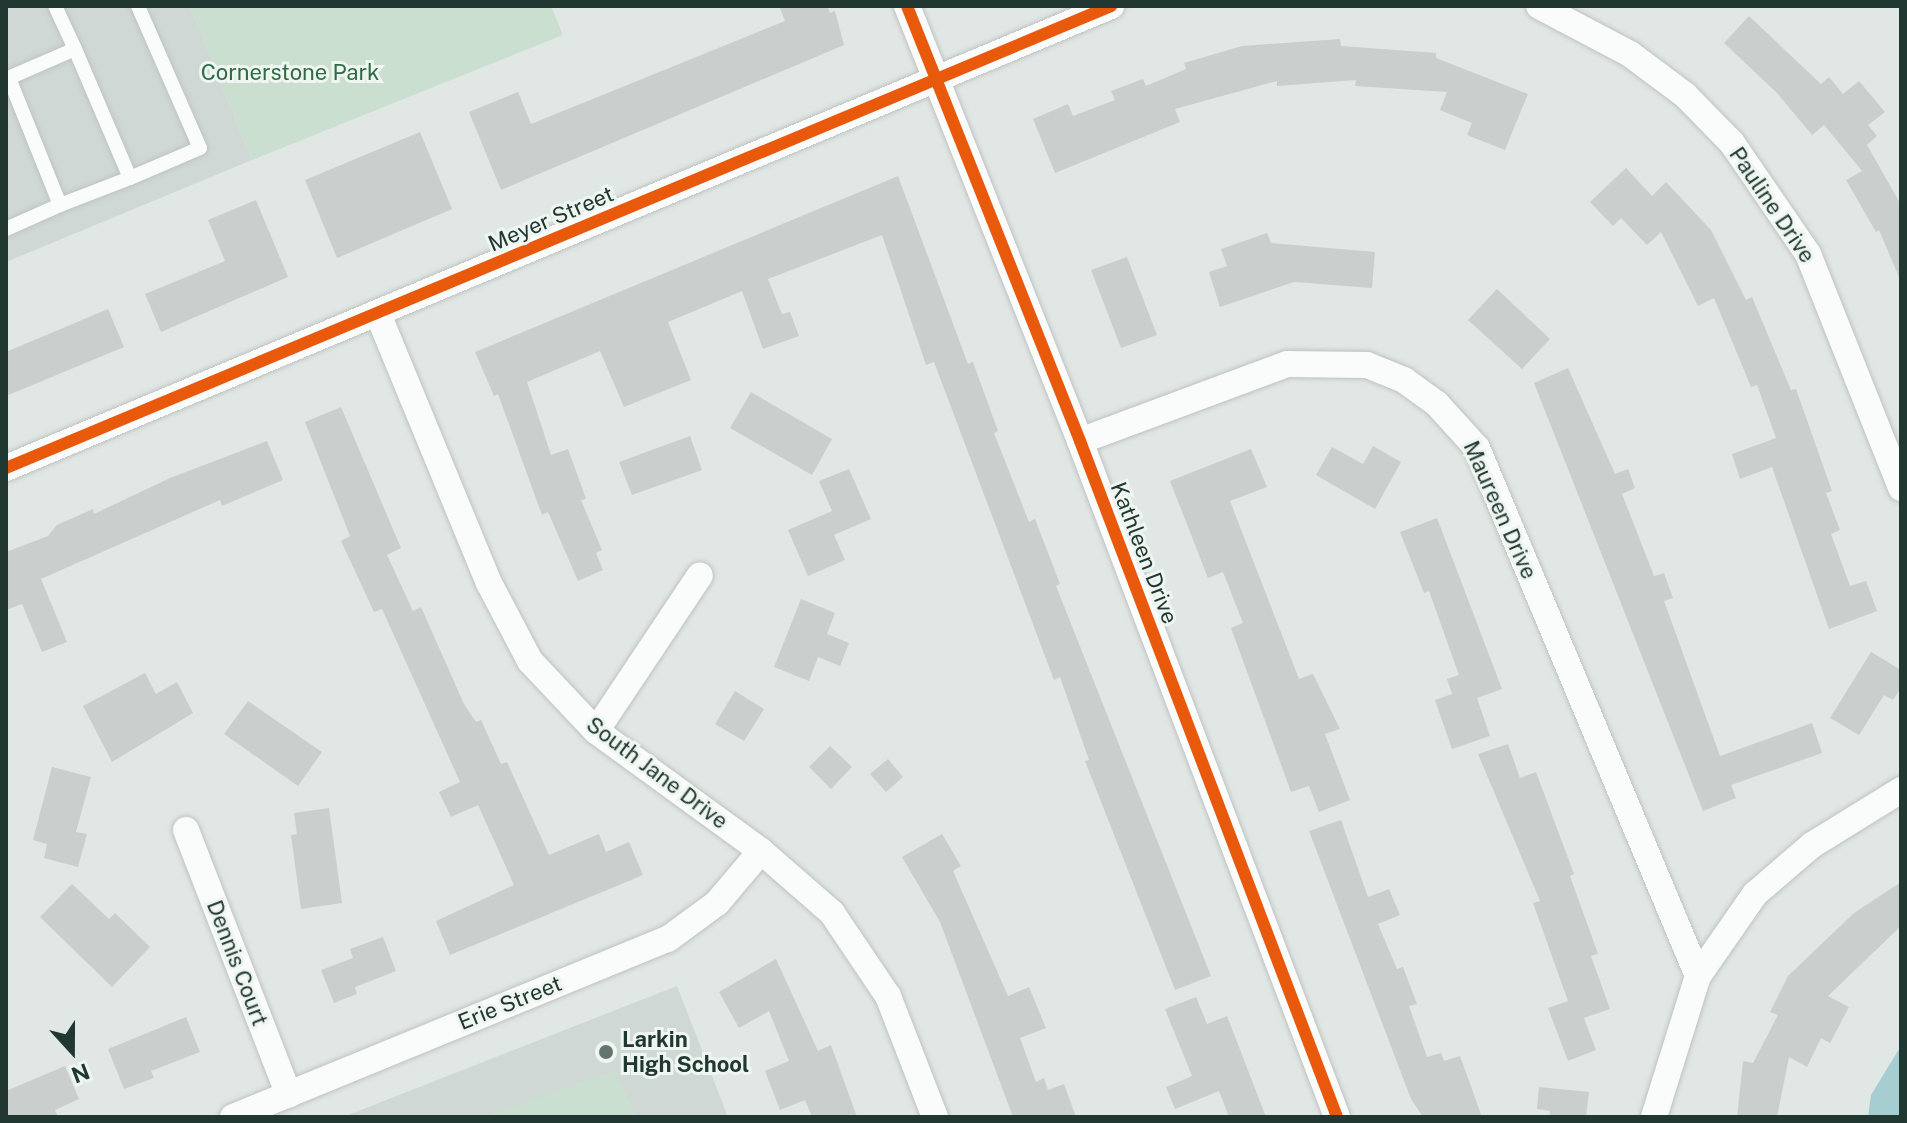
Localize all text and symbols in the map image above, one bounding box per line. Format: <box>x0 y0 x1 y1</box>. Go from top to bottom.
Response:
park label: Cornerstone Park <box>201 60 379 86</box>
street label: Pauline Drive <box>1724 142 1820 268</box>
street label: Meyer Street <box>484 181 618 257</box>
street label: Maureen Drive <box>1458 437 1542 583</box>
street label: Kathleen Drive <box>1105 478 1183 628</box>
street label: South Jane Drive <box>581 711 733 835</box>
street label: Dennis Court <box>201 897 273 1029</box>
street label: Erie Street <box>454 970 566 1036</box>
north arrow <box>32 1011 112 1091</box>
place label: Larkin High School <box>622 1026 749 1078</box>
marker: Larkin High School <box>597 1043 615 1061</box>
text: N <box>68 1058 93 1089</box>

